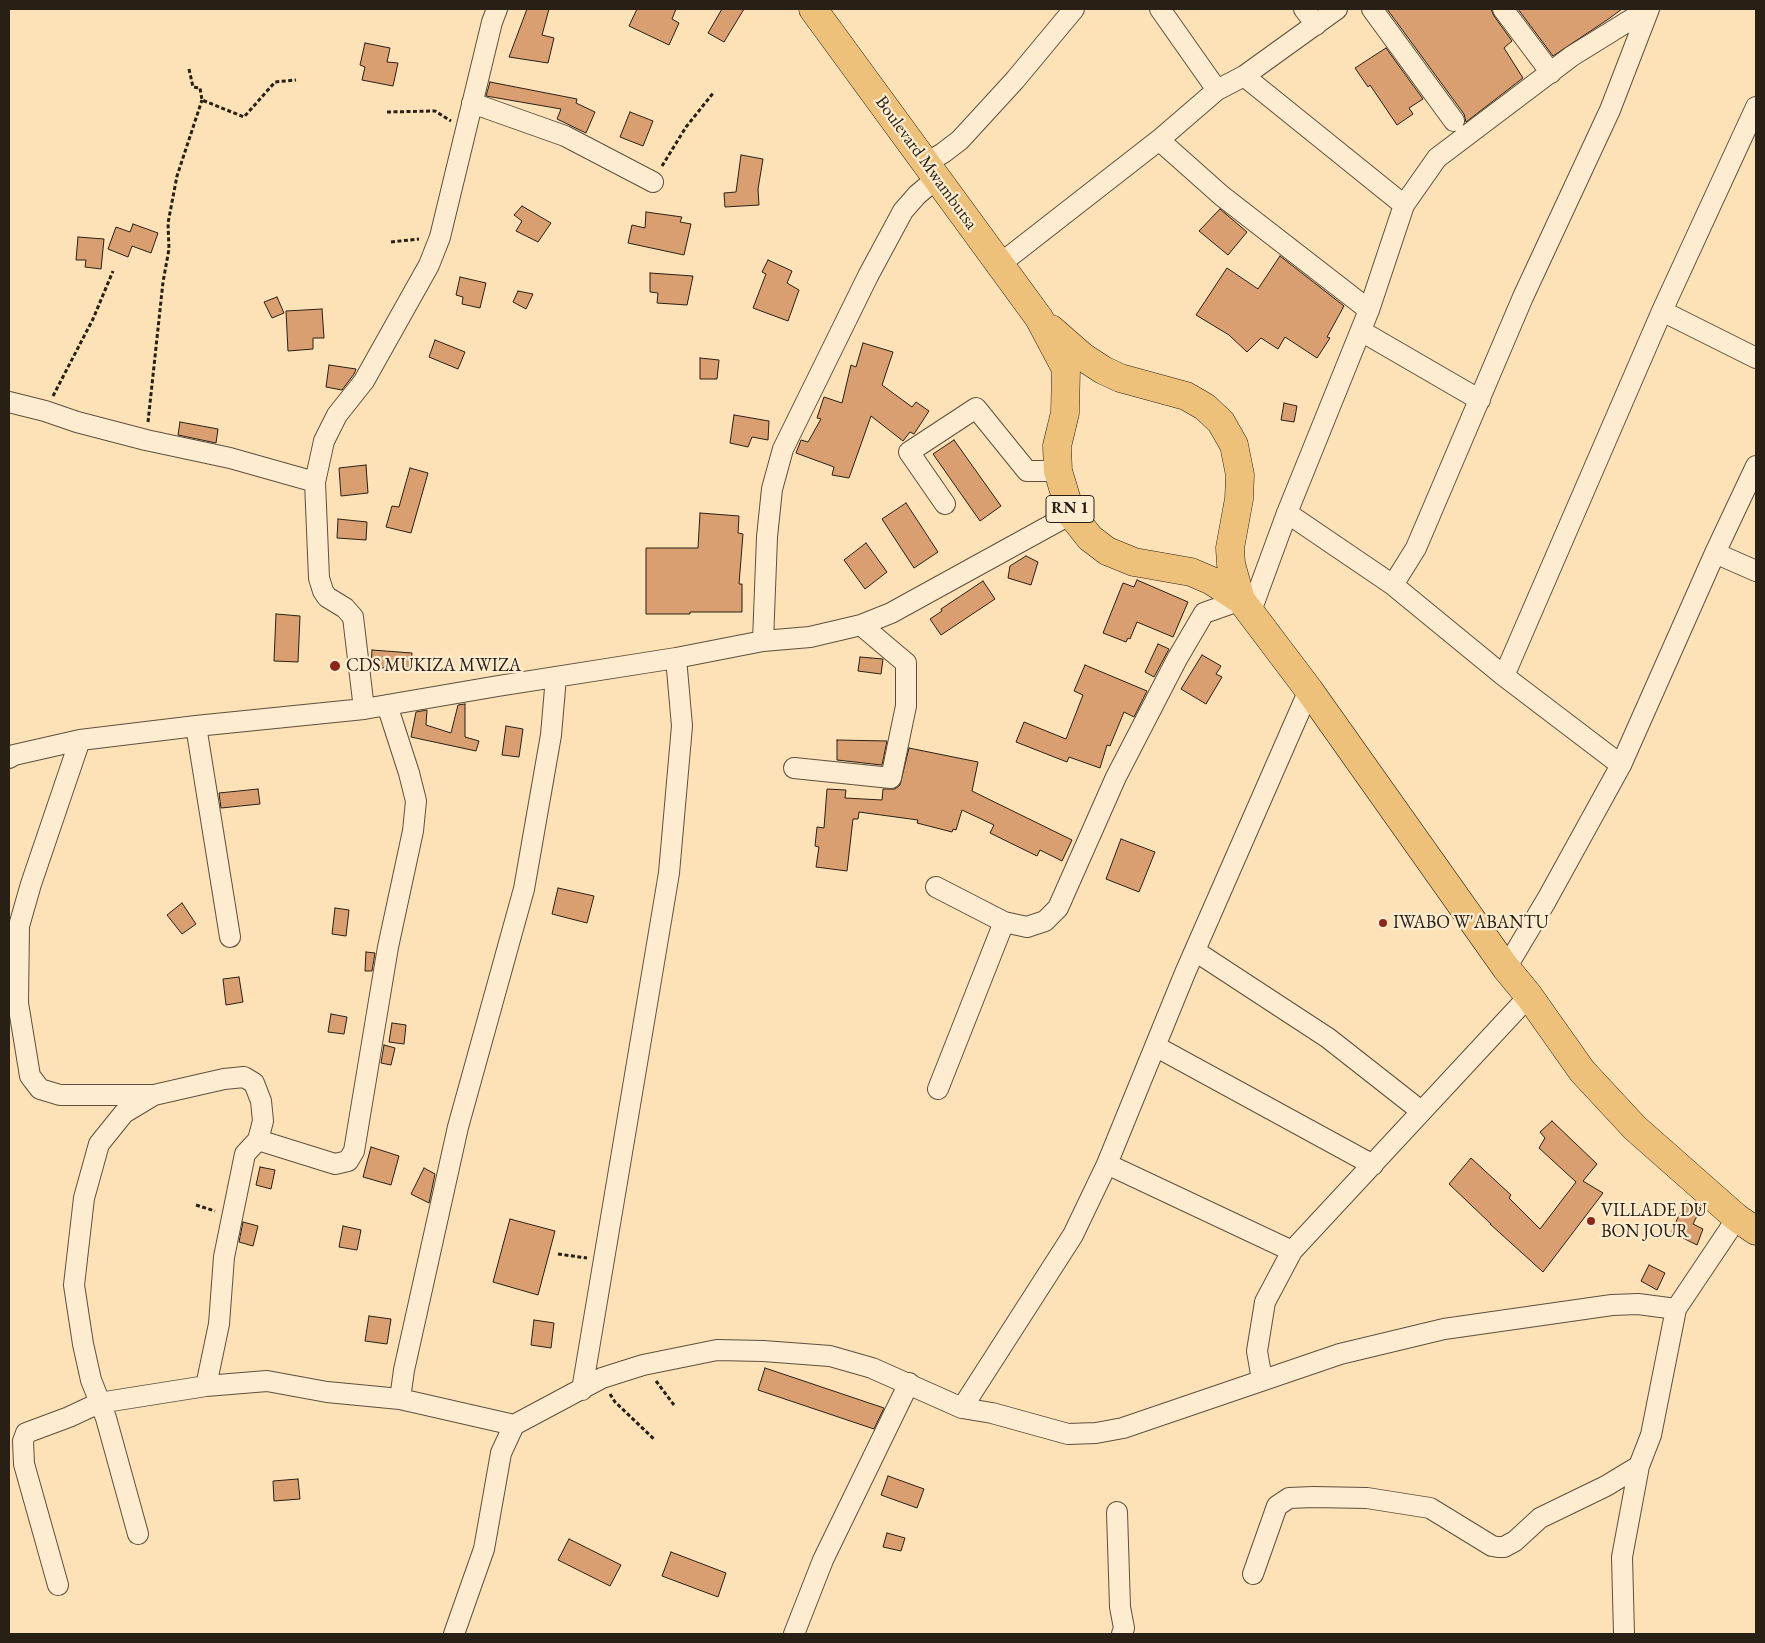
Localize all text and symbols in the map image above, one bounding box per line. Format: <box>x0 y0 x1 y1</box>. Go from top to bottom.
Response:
street label: Boulevard Mwambutsa <box>870 92 982 234</box>
road number: RN 1 <box>1046 496 1094 522</box>
place label: CDS MUKIZA MWIZA <box>346 655 521 677</box>
marker: CDS MUKIZA MWIZA <box>328 659 342 673</box>
place label: IWABO W'ABANTU <box>1393 912 1549 934</box>
marker: IWABO W'ABANTU <box>1377 917 1389 929</box>
place label: VILLADE DU BON JOUR <box>1601 1200 1707 1242</box>
marker: VILLADE DU BON JOUR <box>1585 1215 1597 1227</box>

